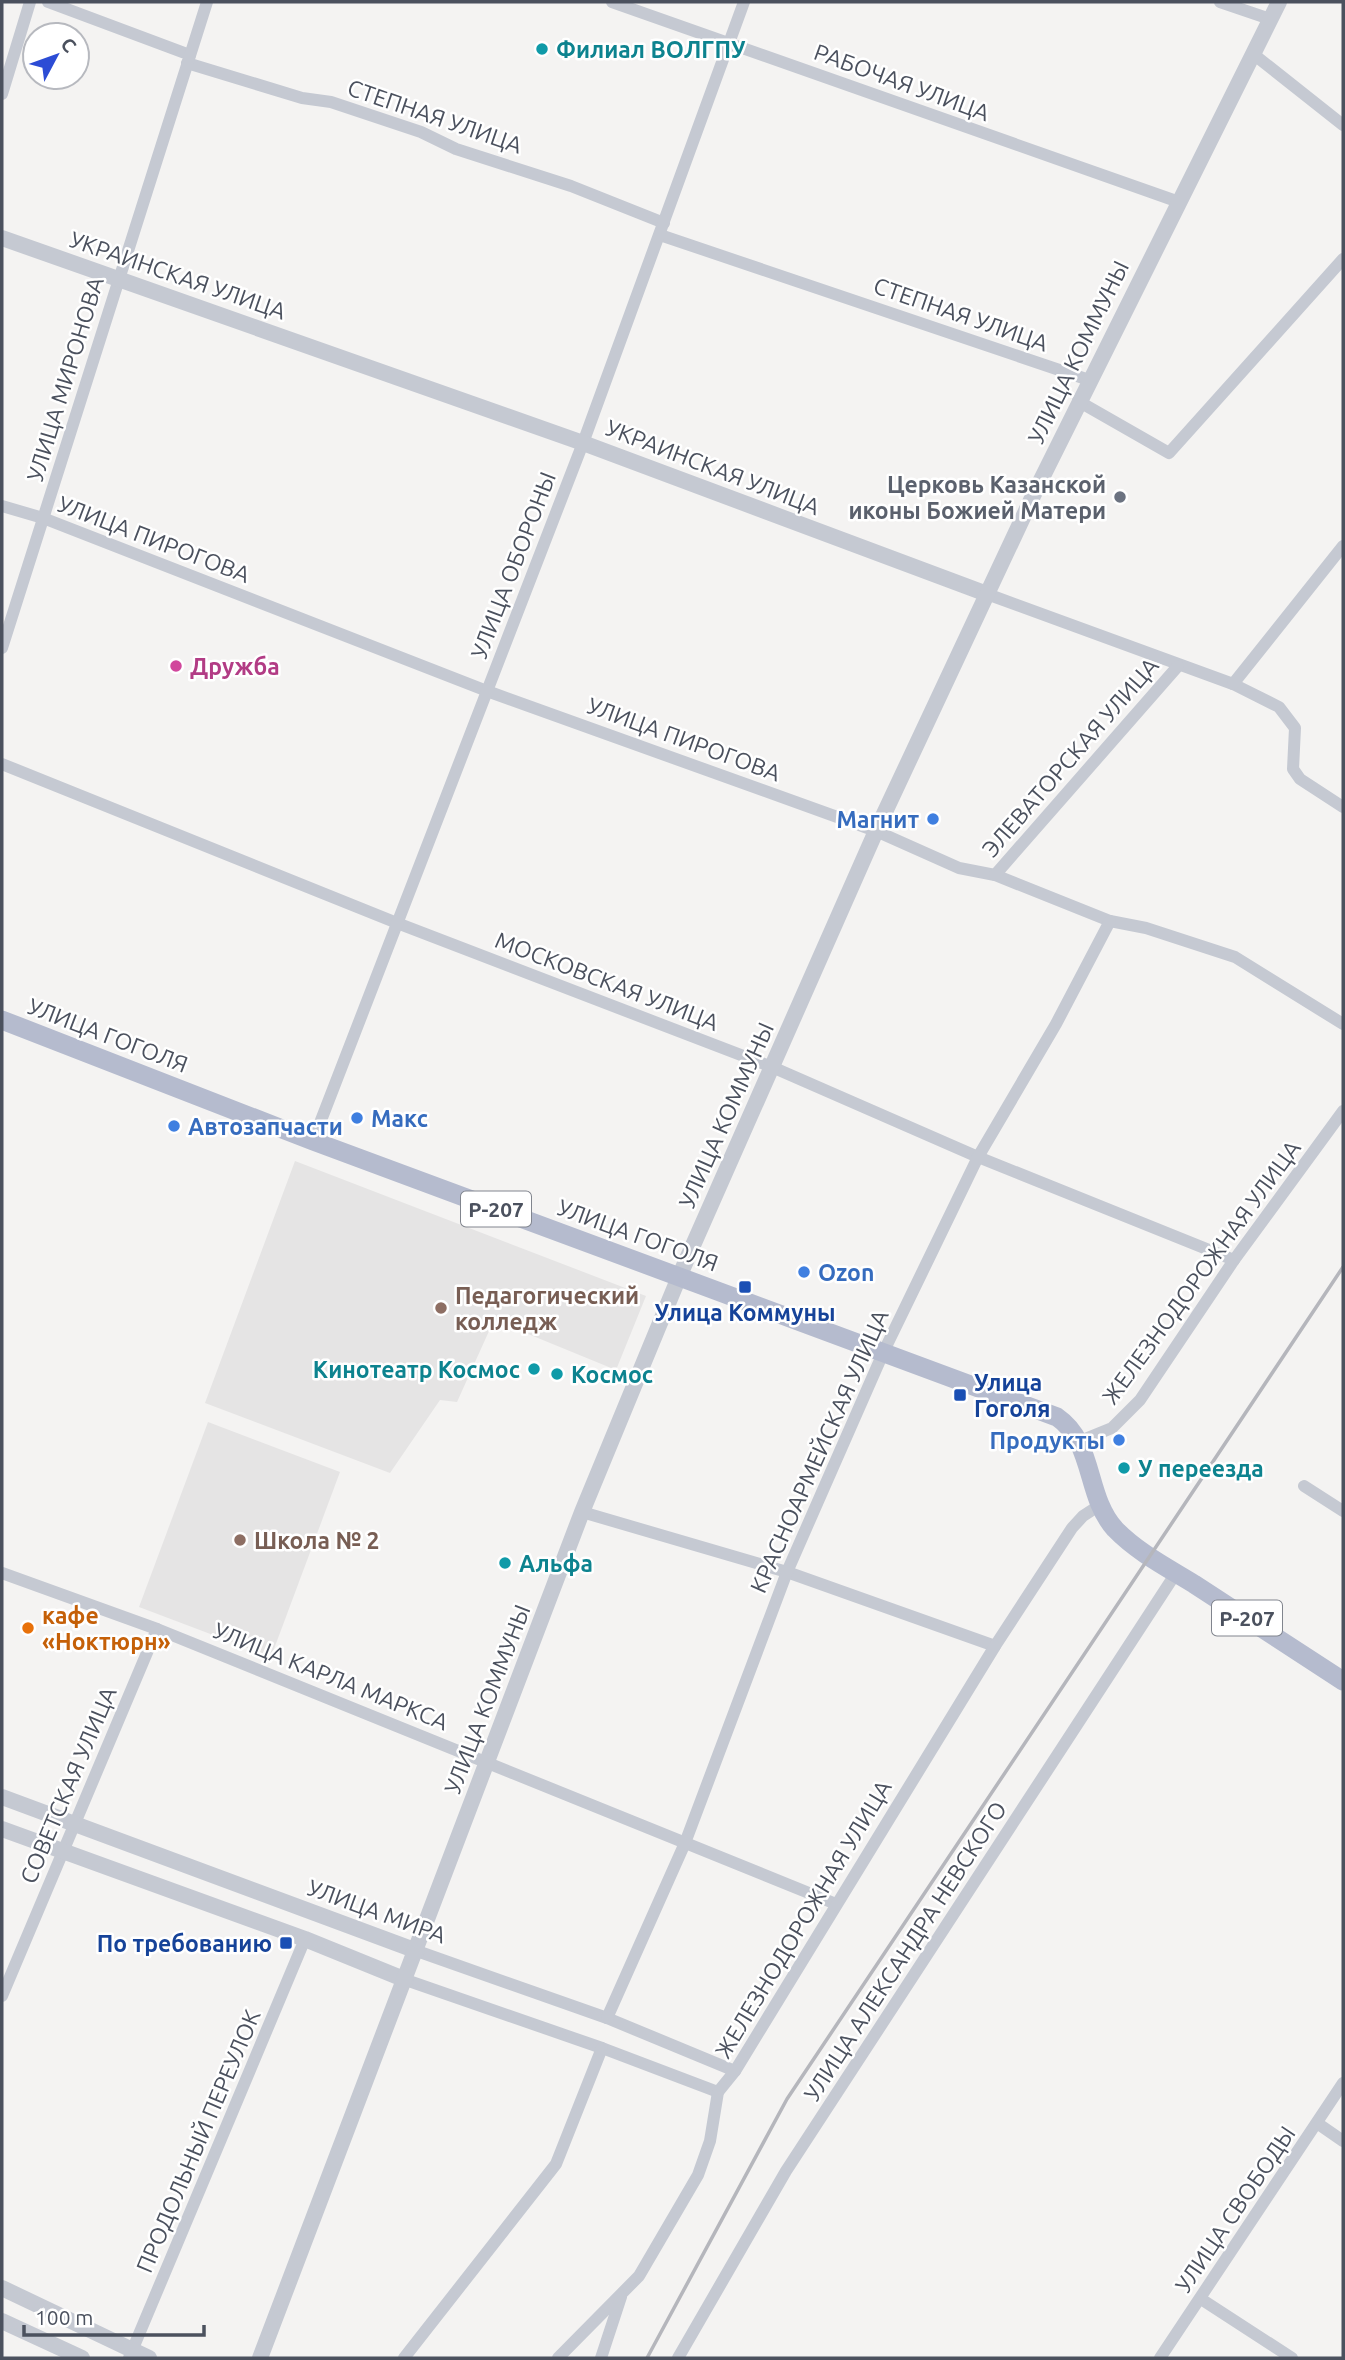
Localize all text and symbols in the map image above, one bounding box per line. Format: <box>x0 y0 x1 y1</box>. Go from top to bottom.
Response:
north arrow <box>21 21 91 91</box>
text: С <box>57 33 81 57</box>
place label: Филиал ВОЛГПУ <box>556 37 746 62</box>
street label: РАБОЧАЯ УЛИЦА <box>811 39 993 125</box>
marker: Филиал ВОЛГПУ <box>534 41 550 57</box>
street label: СТЕПНАЯ УЛИЦА <box>345 74 525 158</box>
street label: УКРАИНСКАЯ УЛИЦА <box>67 226 289 324</box>
street label: УЛИЦА КОММУНЫ <box>1023 257 1133 447</box>
street label: СТЕПНАЯ УЛИЦА <box>871 272 1051 356</box>
street label: УЛИЦА МИРОНОВА <box>22 274 108 484</box>
street label: УКРАИНСКАЯ УЛИЦА <box>603 415 823 519</box>
street label: УЛИЦА ОБОРОНЫ <box>466 468 560 662</box>
place label: Церковь Казанской иконы Божией Матери <box>848 472 1106 523</box>
marker: Церковь Казанской иконы Божией Матери <box>1112 489 1128 505</box>
street label: УЛИЦА ПИРОГОВА <box>55 491 253 587</box>
street label: ЭЛЕВАТОРСКАЯ УЛИЦА <box>977 653 1163 861</box>
place label: Дружба <box>190 654 280 679</box>
marker: Дружба <box>168 658 184 674</box>
street label: УЛИЦА ПИРОГОВА <box>584 692 784 786</box>
place label: Магнит <box>837 807 919 832</box>
marker: Магнит <box>925 811 941 827</box>
street label: МОСКОВСКАЯ УЛИЦА <box>492 927 722 1035</box>
street label: УЛИЦА ГОГОЛЯ <box>25 993 191 1077</box>
street label: УЛИЦА КОММУНЫ <box>674 1018 778 1212</box>
place label: Макс <box>371 1106 428 1131</box>
marker: Макс <box>349 1110 365 1126</box>
place label: Автозапчасти <box>188 1114 343 1139</box>
marker: Автозапчасти <box>166 1118 182 1134</box>
street label: ЖЕЛЕЗНОДОРОЖНАЯ УЛИЦА <box>1097 1135 1305 1409</box>
road number: Р-207 <box>461 1192 531 1226</box>
street label: УЛИЦА ГОГОЛЯ <box>554 1194 722 1276</box>
place label: Ozon <box>818 1260 874 1285</box>
marker: Ozon <box>796 1264 812 1280</box>
marker: Улица Коммуны <box>737 1279 753 1295</box>
place label: Педагогический колледж <box>455 1283 639 1334</box>
marker: Педагогический колледж <box>433 1300 449 1316</box>
place label: Улица Коммуны <box>655 1300 835 1325</box>
street label: КРАСНОАРМЕЙСКАЯ УЛИЦА <box>745 1306 893 1596</box>
place label: Кинотеатр Космос <box>313 1357 520 1382</box>
marker: Кинотеатр Космос <box>526 1361 542 1377</box>
place label: Космос <box>571 1362 653 1387</box>
marker: Космос <box>549 1366 565 1382</box>
place label: Улица Гоголя <box>974 1370 1050 1421</box>
marker: Улица Гоголя <box>952 1387 968 1403</box>
place label: Продукты <box>990 1428 1105 1453</box>
marker: Продукты <box>1111 1432 1127 1448</box>
place label: У переезда <box>1138 1456 1264 1481</box>
marker: У переезда <box>1116 1460 1132 1476</box>
place label: Школа № 2 <box>254 1528 380 1553</box>
marker: Школа № 2 <box>232 1532 248 1548</box>
place label: Альфа <box>519 1551 593 1576</box>
marker: Альфа <box>497 1555 513 1571</box>
road number: Р-207 <box>1212 1600 1282 1636</box>
street label: УЛИЦА КОММУНЫ <box>439 1601 535 1797</box>
place label: кафе «Ноктюрн» <box>42 1603 171 1654</box>
street label: УЛИЦА КАРЛА МАРКСА <box>210 1617 452 1735</box>
marker: кафе «Ноктюрн» <box>20 1620 36 1636</box>
street label: СОВЕТСКАЯ УЛИЦА <box>15 1683 121 1887</box>
street label: ЖЕЛЕЗНОДОРОЖНАЯ УЛИЦА <box>710 1776 896 2062</box>
street label: УЛИЦА АЛЕКСАНДРА НЕВСКОГО <box>799 1797 1011 2105</box>
street label: УЛИЦА МИРА <box>304 1874 450 1948</box>
place label: По требованию <box>97 1931 272 1956</box>
marker: По требованию <box>278 1935 294 1951</box>
street label: ПРОДОЛЬНЫЙ ПЕРЕУЛОК <box>131 2006 265 2276</box>
street label: УЛИЦА СВОБОДЫ <box>1170 2121 1300 2297</box>
scale bar <box>24 2294 205 2338</box>
text: 100 m <box>35 2305 93 2329</box>

